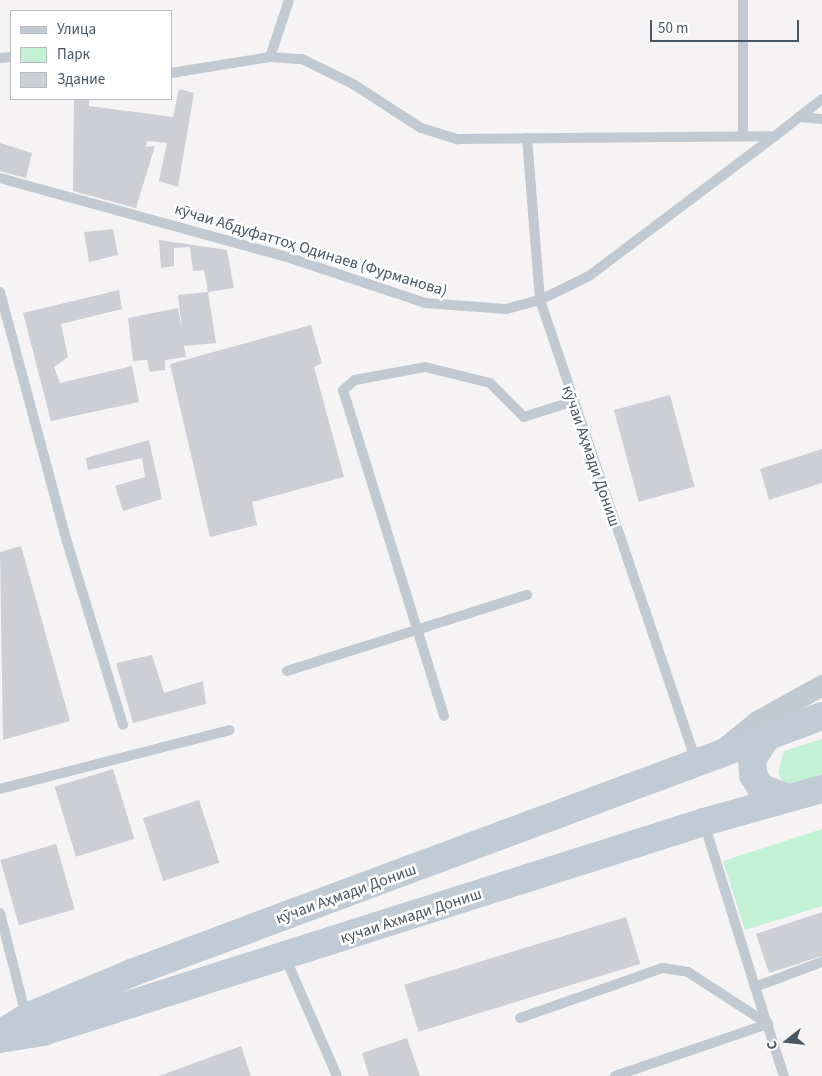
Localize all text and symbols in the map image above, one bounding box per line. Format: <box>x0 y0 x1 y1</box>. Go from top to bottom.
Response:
legend <box>10 10 172 100</box>
scale bar <box>652 10 801 42</box>
text: 50 m <box>658 18 688 39</box>
text: Улица <box>57 19 96 40</box>
text: Парк <box>57 44 90 65</box>
text: Здание <box>57 69 105 90</box>
street label: кӯчаи Абдуфаттоҳ Одинаев (Фурманова) <box>172 199 450 301</box>
street label: кӯчаи Аҳмади Дониш <box>558 383 624 529</box>
street label: кӯчаи Аҳмади Дониш <box>273 860 419 928</box>
street label: кучаи Ахмади Дониш <box>338 884 484 948</box>
north arrow <box>762 1016 812 1066</box>
text: С <box>762 1038 783 1052</box>

